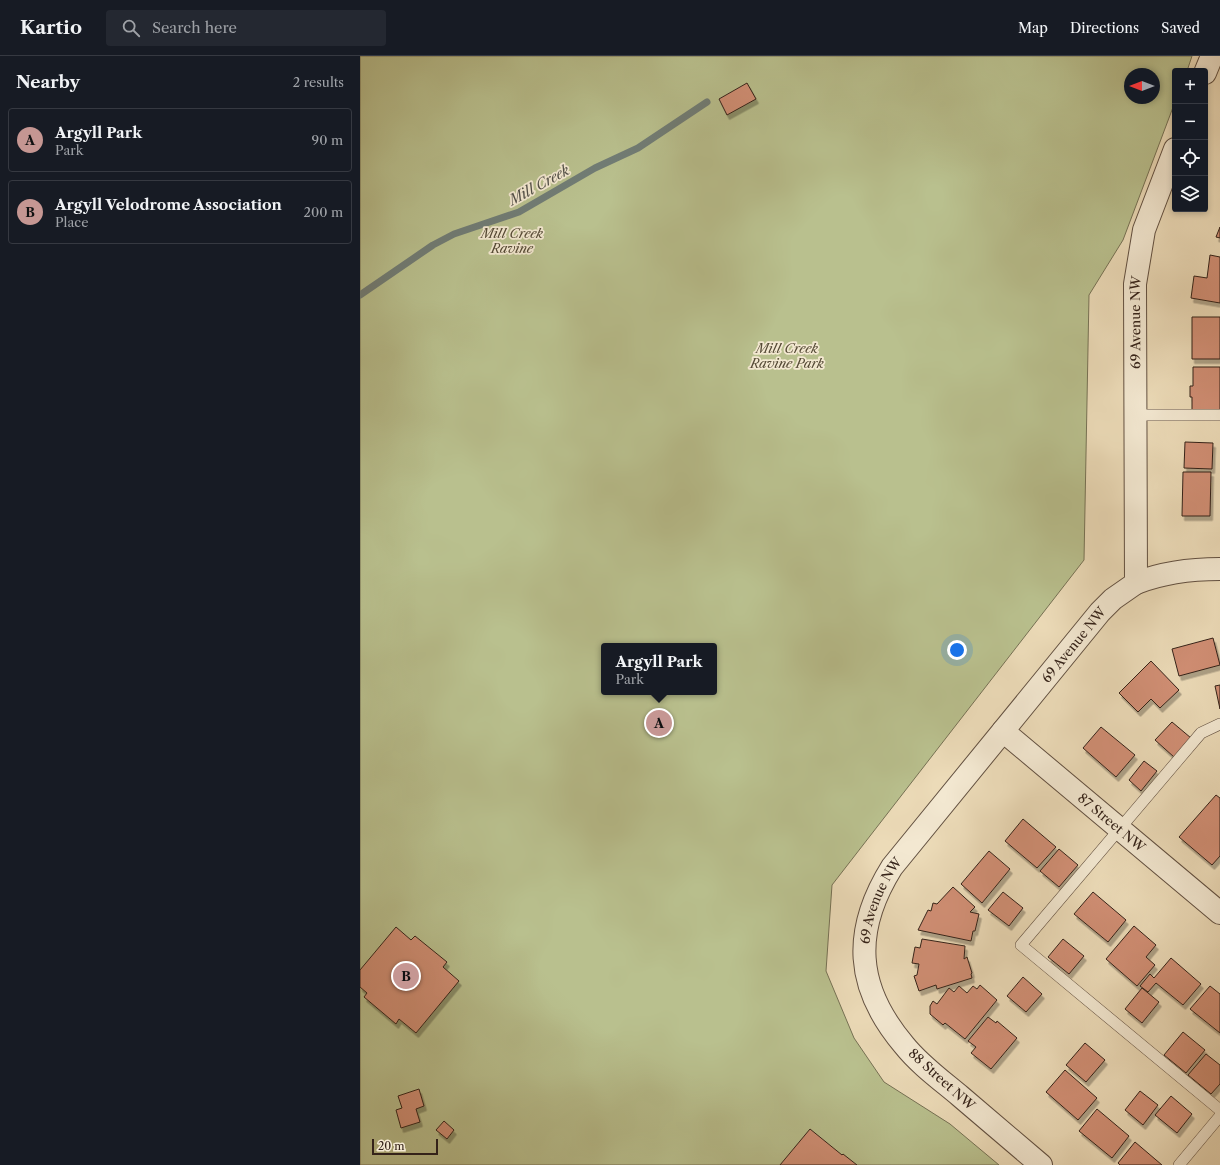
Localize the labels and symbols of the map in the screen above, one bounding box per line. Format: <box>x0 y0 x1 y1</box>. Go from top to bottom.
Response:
north arrow <box>1124 68 1160 104</box>
water label: Mill Creek <box>504 161 573 210</box>
park label: Mill Creek Ravine <box>479 225 543 256</box>
street label: 69 Avenue NW <box>1126 274 1144 369</box>
park label: Mill Creek Ravine Park <box>749 340 824 371</box>
street label: 69 Avenue NW <box>1038 603 1109 686</box>
your location <box>947 640 967 660</box>
pin: A <box>646 708 672 738</box>
street label: 87 Street NW <box>1075 789 1149 856</box>
street label: 69 Avenue NW <box>857 853 905 945</box>
pin: B <box>393 961 419 991</box>
street label: 88 Street NW <box>905 1045 979 1114</box>
scale bar <box>372 1137 438 1156</box>

